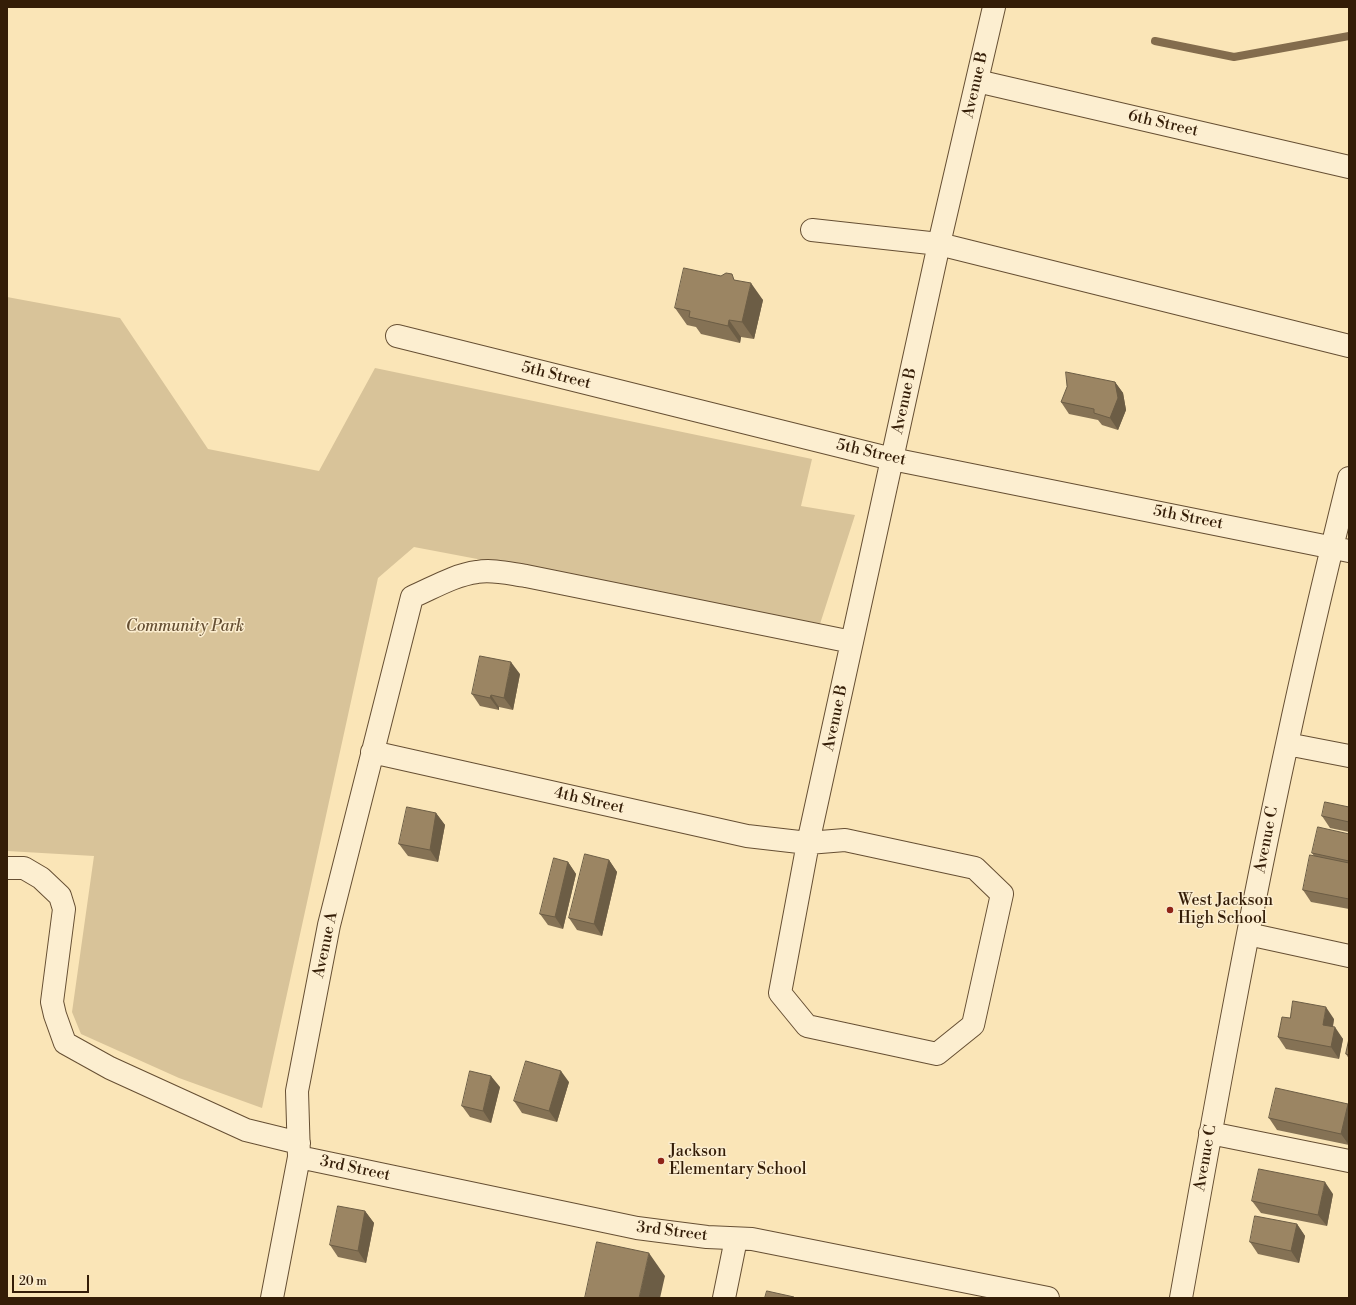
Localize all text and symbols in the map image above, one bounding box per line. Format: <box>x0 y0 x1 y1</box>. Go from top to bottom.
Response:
street label: Avenue B <box>959 50 993 120</box>
street label: 6th Street <box>1126 107 1200 141</box>
street label: 5th Street <box>519 358 593 394</box>
street label: Avenue B <box>889 366 921 436</box>
street label: 5th Street <box>834 436 908 470</box>
street label: 5th Street <box>1151 502 1225 534</box>
park label: Community Park <box>126 617 244 637</box>
street label: Avenue B <box>820 683 852 753</box>
street label: 4th Street <box>552 784 626 818</box>
street label: Avenue C <box>1251 805 1283 875</box>
place label: West Jackson High School <box>1178 891 1273 929</box>
marker: West Jackson High School <box>1165 905 1175 915</box>
street label: Avenue A <box>310 910 342 980</box>
street label: Avenue C <box>1191 1123 1221 1193</box>
place label: Jackson Elementary School <box>669 1142 806 1180</box>
street label: 3rd Street <box>318 1152 392 1186</box>
marker: Jackson Elementary School <box>656 1156 666 1166</box>
street label: 3rd Street <box>635 1218 709 1246</box>
scale bar <box>14 1267 91 1293</box>
text: 20 m <box>19 1274 47 1289</box>

